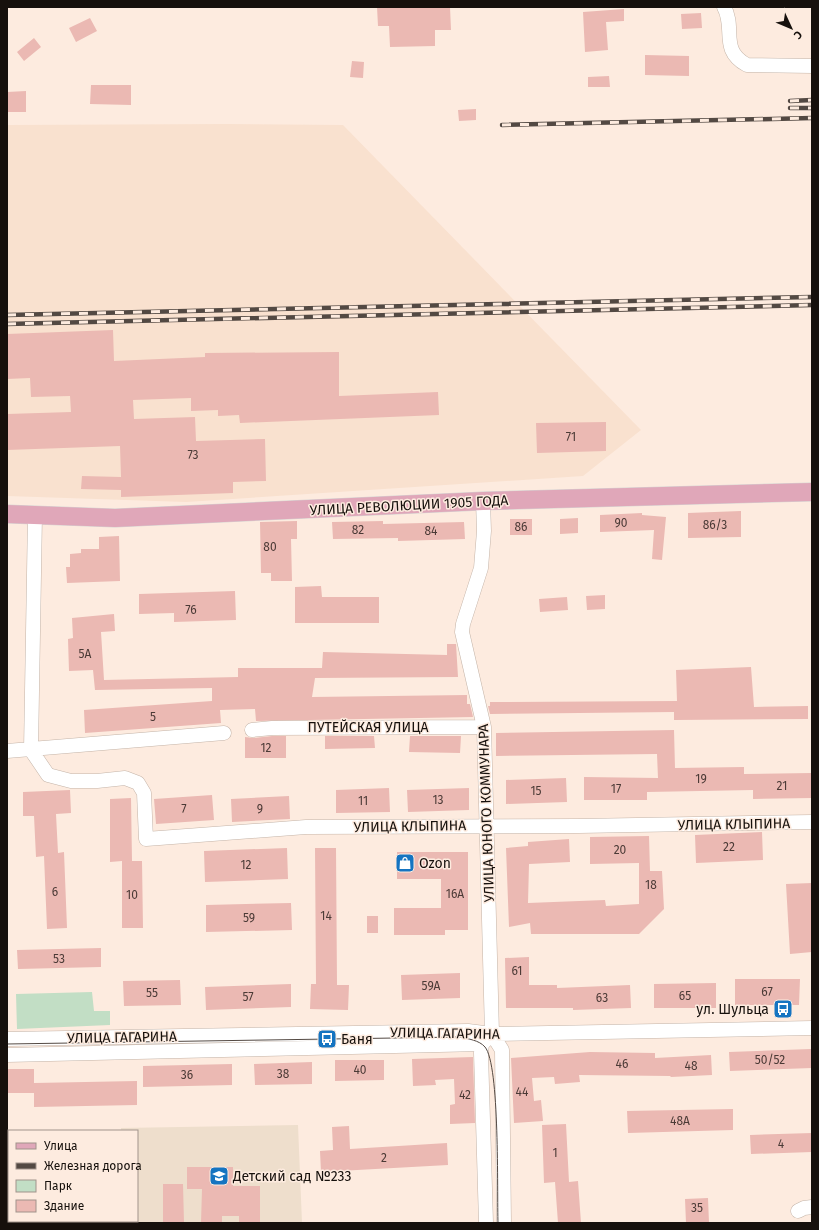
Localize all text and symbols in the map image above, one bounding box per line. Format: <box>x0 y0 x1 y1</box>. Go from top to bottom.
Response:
north arrow <box>771 8 811 48</box>
text: С <box>790 28 805 42</box>
house number: 71 <box>566 430 576 444</box>
house number: 73 <box>187 448 199 462</box>
street label: УЛИЦА РЕВОЛЮЦИИ 1905 ГОДА <box>309 492 509 519</box>
house number: 90 <box>615 516 628 530</box>
house number: 86/3 <box>703 518 727 532</box>
house number: 86 <box>514 520 528 534</box>
house number: 82 <box>352 523 364 537</box>
house number: 84 <box>425 524 438 538</box>
house number: 80 <box>263 540 277 554</box>
house number: 76 <box>185 603 197 617</box>
house number: 5А <box>79 647 92 661</box>
house number: 5 <box>150 710 156 724</box>
street label: ПУТЕЙСКАЯ УЛИЦА <box>308 719 428 736</box>
street label: УЛИЦА ЮНОГО КОММУНАРА <box>475 724 498 902</box>
house number: 12 <box>260 741 272 755</box>
house number: 19 <box>695 772 707 786</box>
house number: 21 <box>777 779 787 793</box>
house number: 17 <box>611 782 621 796</box>
house number: 15 <box>530 784 542 798</box>
house number: 13 <box>432 793 444 807</box>
house number: 11 <box>358 794 368 808</box>
house number: 7 <box>181 802 187 816</box>
house number: 9 <box>257 802 263 816</box>
street label: УЛИЦА КЛЫПИНА <box>678 815 790 834</box>
street label: УЛИЦА КЛЫПИНА <box>354 817 466 836</box>
house number: 22 <box>723 840 735 854</box>
house number: 20 <box>614 843 627 857</box>
shop icon: Ozon <box>394 852 416 874</box>
place label: Ozon <box>419 855 451 872</box>
house number: 12 <box>240 858 252 872</box>
house number: 18 <box>645 878 657 892</box>
house number: 6 <box>52 885 58 899</box>
house number: 16А <box>446 887 464 901</box>
house number: 10 <box>126 888 138 902</box>
house number: 14 <box>320 909 332 923</box>
house number: 59 <box>243 911 255 925</box>
house number: 53 <box>53 952 65 966</box>
house number: 61 <box>511 964 523 978</box>
house number: 59А <box>422 979 441 993</box>
house number: 67 <box>761 985 773 999</box>
house number: 55 <box>146 986 158 1000</box>
house number: 65 <box>679 989 691 1003</box>
house number: 57 <box>242 990 254 1004</box>
house number: 63 <box>596 991 608 1005</box>
bus stop icon: ул. Шульца <box>772 998 794 1020</box>
place label: ул. Шульца <box>696 1001 769 1018</box>
street label: УЛИЦА ГАГАРИНА <box>390 1024 500 1043</box>
street label: УЛИЦА ГАГАРИНА <box>67 1028 177 1047</box>
bus stop icon: Баня <box>316 1028 338 1050</box>
place label: Баня <box>341 1031 373 1048</box>
house number: 50/52 <box>755 1053 785 1067</box>
house number: 46 <box>616 1057 628 1071</box>
house number: 48 <box>685 1059 698 1073</box>
house number: 40 <box>353 1063 367 1077</box>
house number: 38 <box>277 1067 290 1081</box>
house number: 36 <box>181 1068 193 1082</box>
house number: 44 <box>516 1085 529 1099</box>
house number: 42 <box>459 1088 471 1102</box>
house number: 48А <box>670 1114 690 1128</box>
legend <box>8 1130 138 1222</box>
house number: 4 <box>778 1137 785 1151</box>
text: Улица <box>44 1139 78 1153</box>
house number: 1 <box>552 1146 558 1160</box>
house number: 2 <box>381 1151 387 1165</box>
text: Железная дорога <box>44 1159 142 1173</box>
school or university icon: Детский сад №233 <box>208 1165 230 1187</box>
place label: Детский сад №233 <box>232 1168 352 1185</box>
text: Парк <box>44 1179 73 1193</box>
text: Здание <box>44 1199 84 1213</box>
house number: 35 <box>691 1201 703 1215</box>

